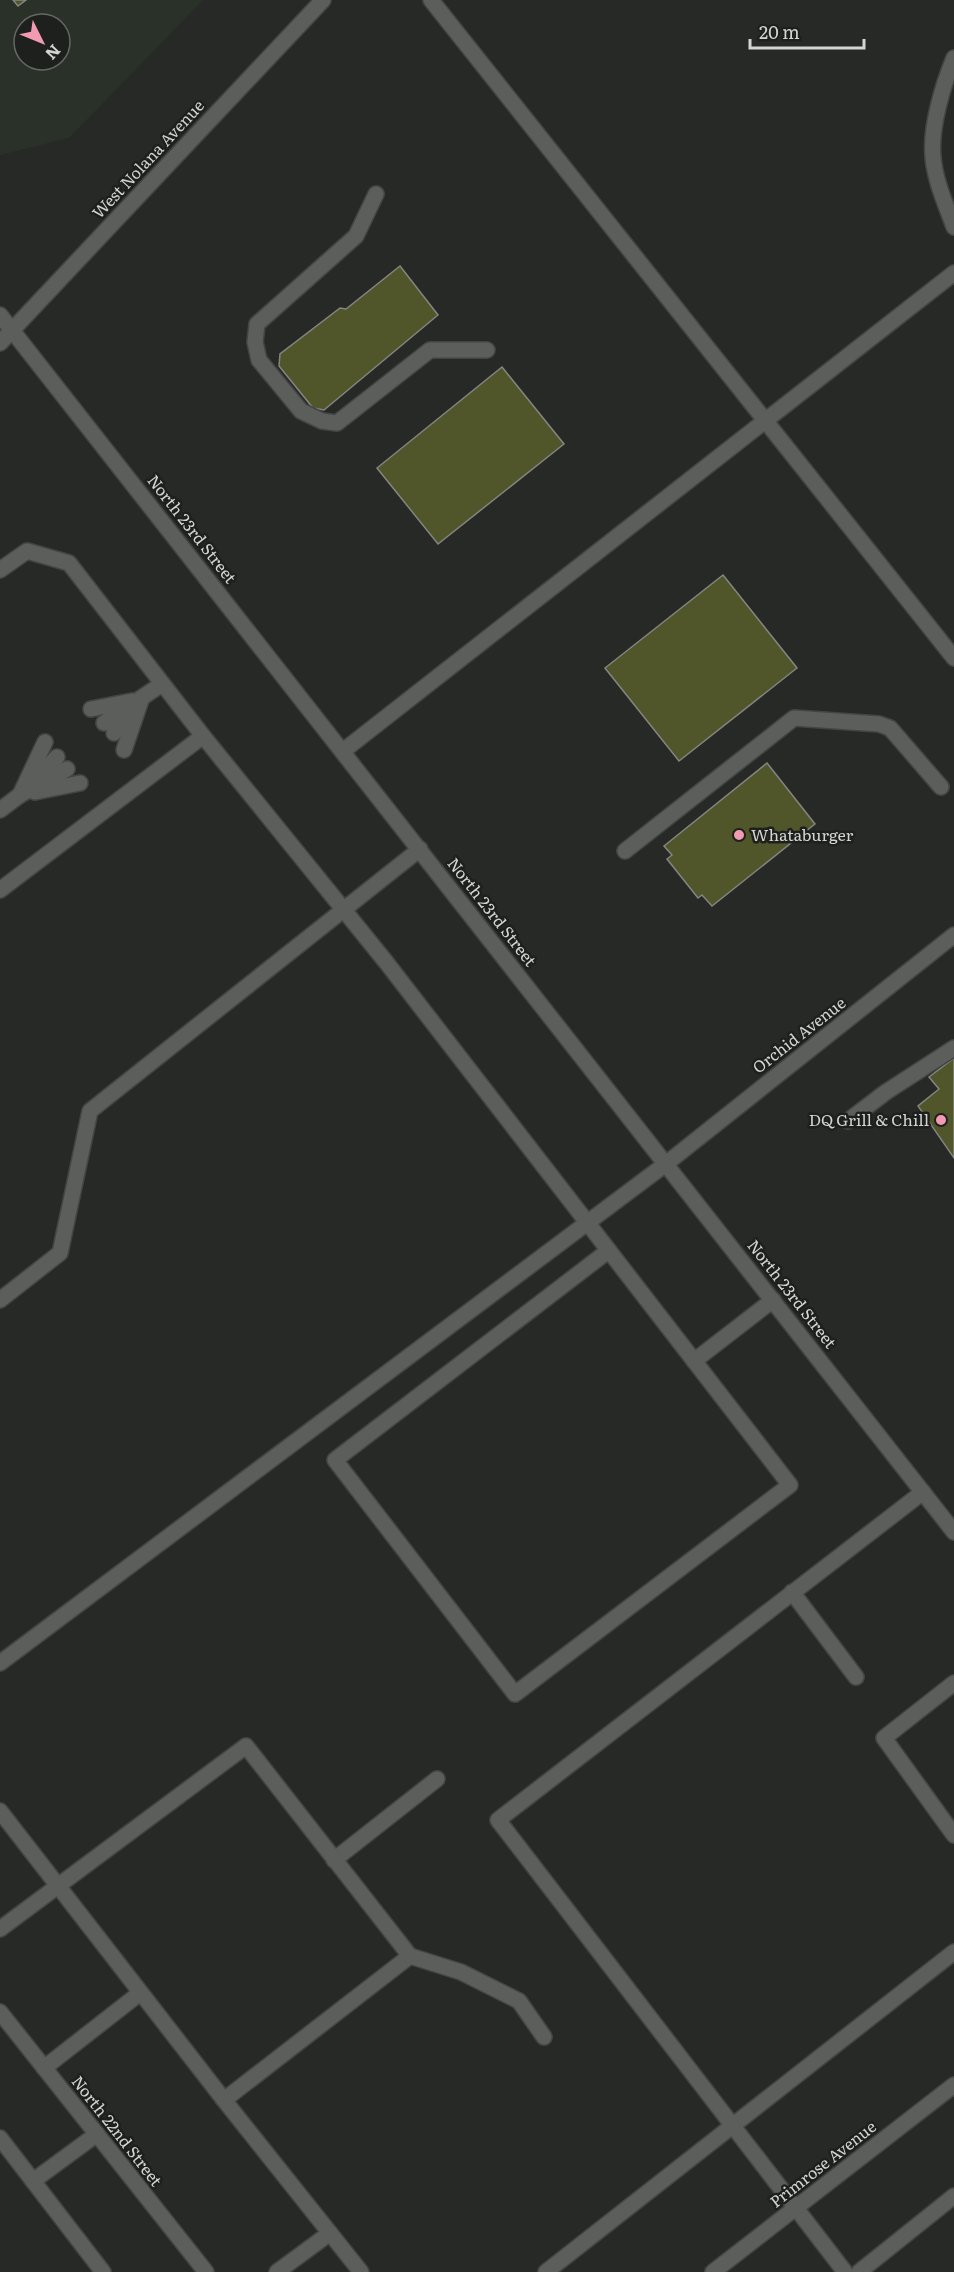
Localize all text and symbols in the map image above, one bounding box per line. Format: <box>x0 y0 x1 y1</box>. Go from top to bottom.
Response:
north arrow <box>12 12 72 72</box>
scale bar <box>750 12 864 50</box>
text: 20 m <box>759 18 800 45</box>
text: N <box>40 40 67 66</box>
street label: West Nolana Avenue <box>86 93 209 223</box>
street label: North 23rd Street <box>143 469 243 588</box>
place label: Whataburger <box>751 822 854 846</box>
marker: Whataburger <box>732 828 746 842</box>
street label: North 23rd Street <box>443 852 543 971</box>
street label: Orchid Avenue <box>747 990 850 1078</box>
place label: DQ Grill & Chill <box>809 1107 929 1131</box>
marker: DQ Grill & Chill <box>934 1113 948 1127</box>
street label: North 23rd Street <box>743 1234 843 1353</box>
street label: North 22nd Street <box>67 2070 169 2191</box>
street label: Primrose Avenue <box>764 2114 881 2212</box>

